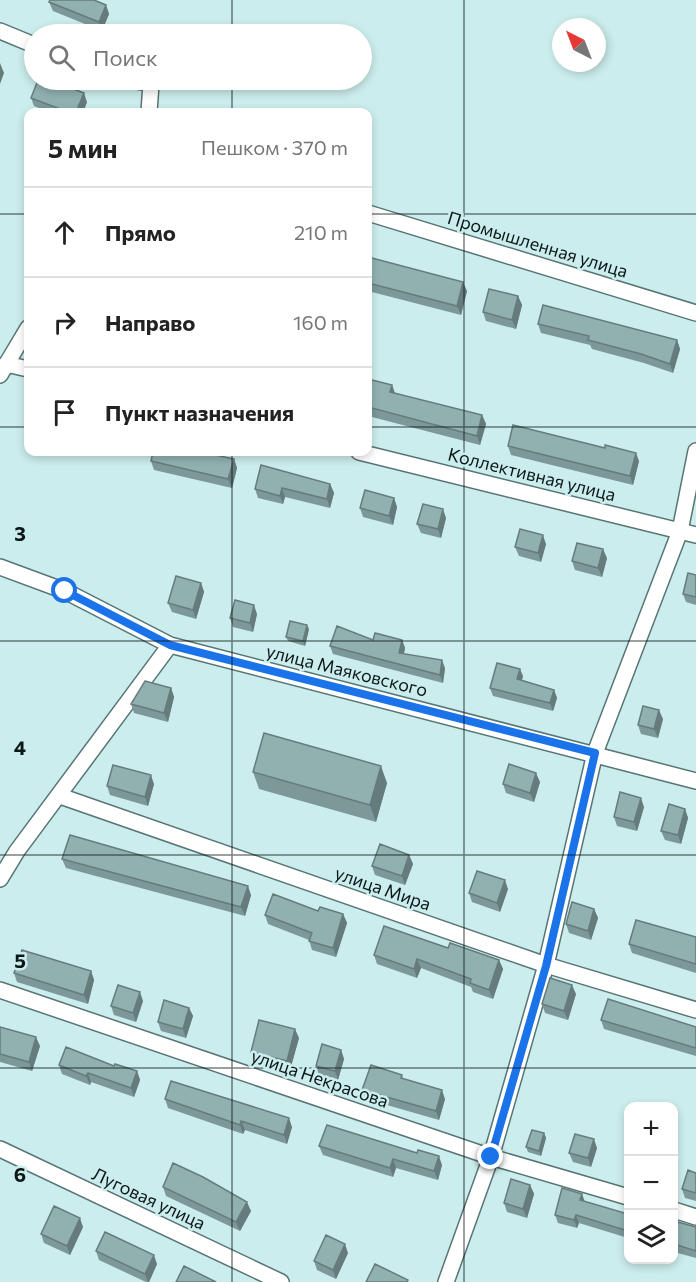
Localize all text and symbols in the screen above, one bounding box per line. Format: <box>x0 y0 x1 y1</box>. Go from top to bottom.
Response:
north arrow <box>552 18 606 72</box>
search box <box>24 24 372 90</box>
icon: search <box>45 41 78 74</box>
text: Поиск <box>93 44 158 71</box>
text: 5 мин <box>48 132 118 163</box>
text: Пешком · 370 m <box>201 135 348 159</box>
street label: Промышленная улица <box>445 206 631 282</box>
icon: ahead <box>48 216 81 249</box>
text: Прямо <box>105 219 176 246</box>
text: 210 m <box>294 220 348 244</box>
icon: right <box>48 306 81 339</box>
text: Направо <box>105 309 195 336</box>
text: 160 m <box>293 310 348 334</box>
icon: arrive <box>48 396 81 429</box>
text: Пункт назначения <box>105 399 294 426</box>
street label: Коллективная улица <box>446 443 618 505</box>
text: 3 <box>14 521 26 545</box>
route start <box>51 577 77 603</box>
street label: улица Маяковского <box>264 639 430 701</box>
text: 4 <box>14 735 26 759</box>
street label: улица Мира <box>332 861 434 915</box>
text: 5 <box>14 948 26 972</box>
street label: улица Некрасова <box>248 1044 392 1112</box>
map controls <box>624 1102 678 1264</box>
button: + <box>624 1102 678 1156</box>
route end <box>477 1143 503 1169</box>
button: − <box>624 1156 678 1210</box>
text: 6 <box>14 1162 26 1186</box>
street label: Луговая улица <box>89 1162 209 1234</box>
button: layers <box>624 1210 678 1264</box>

